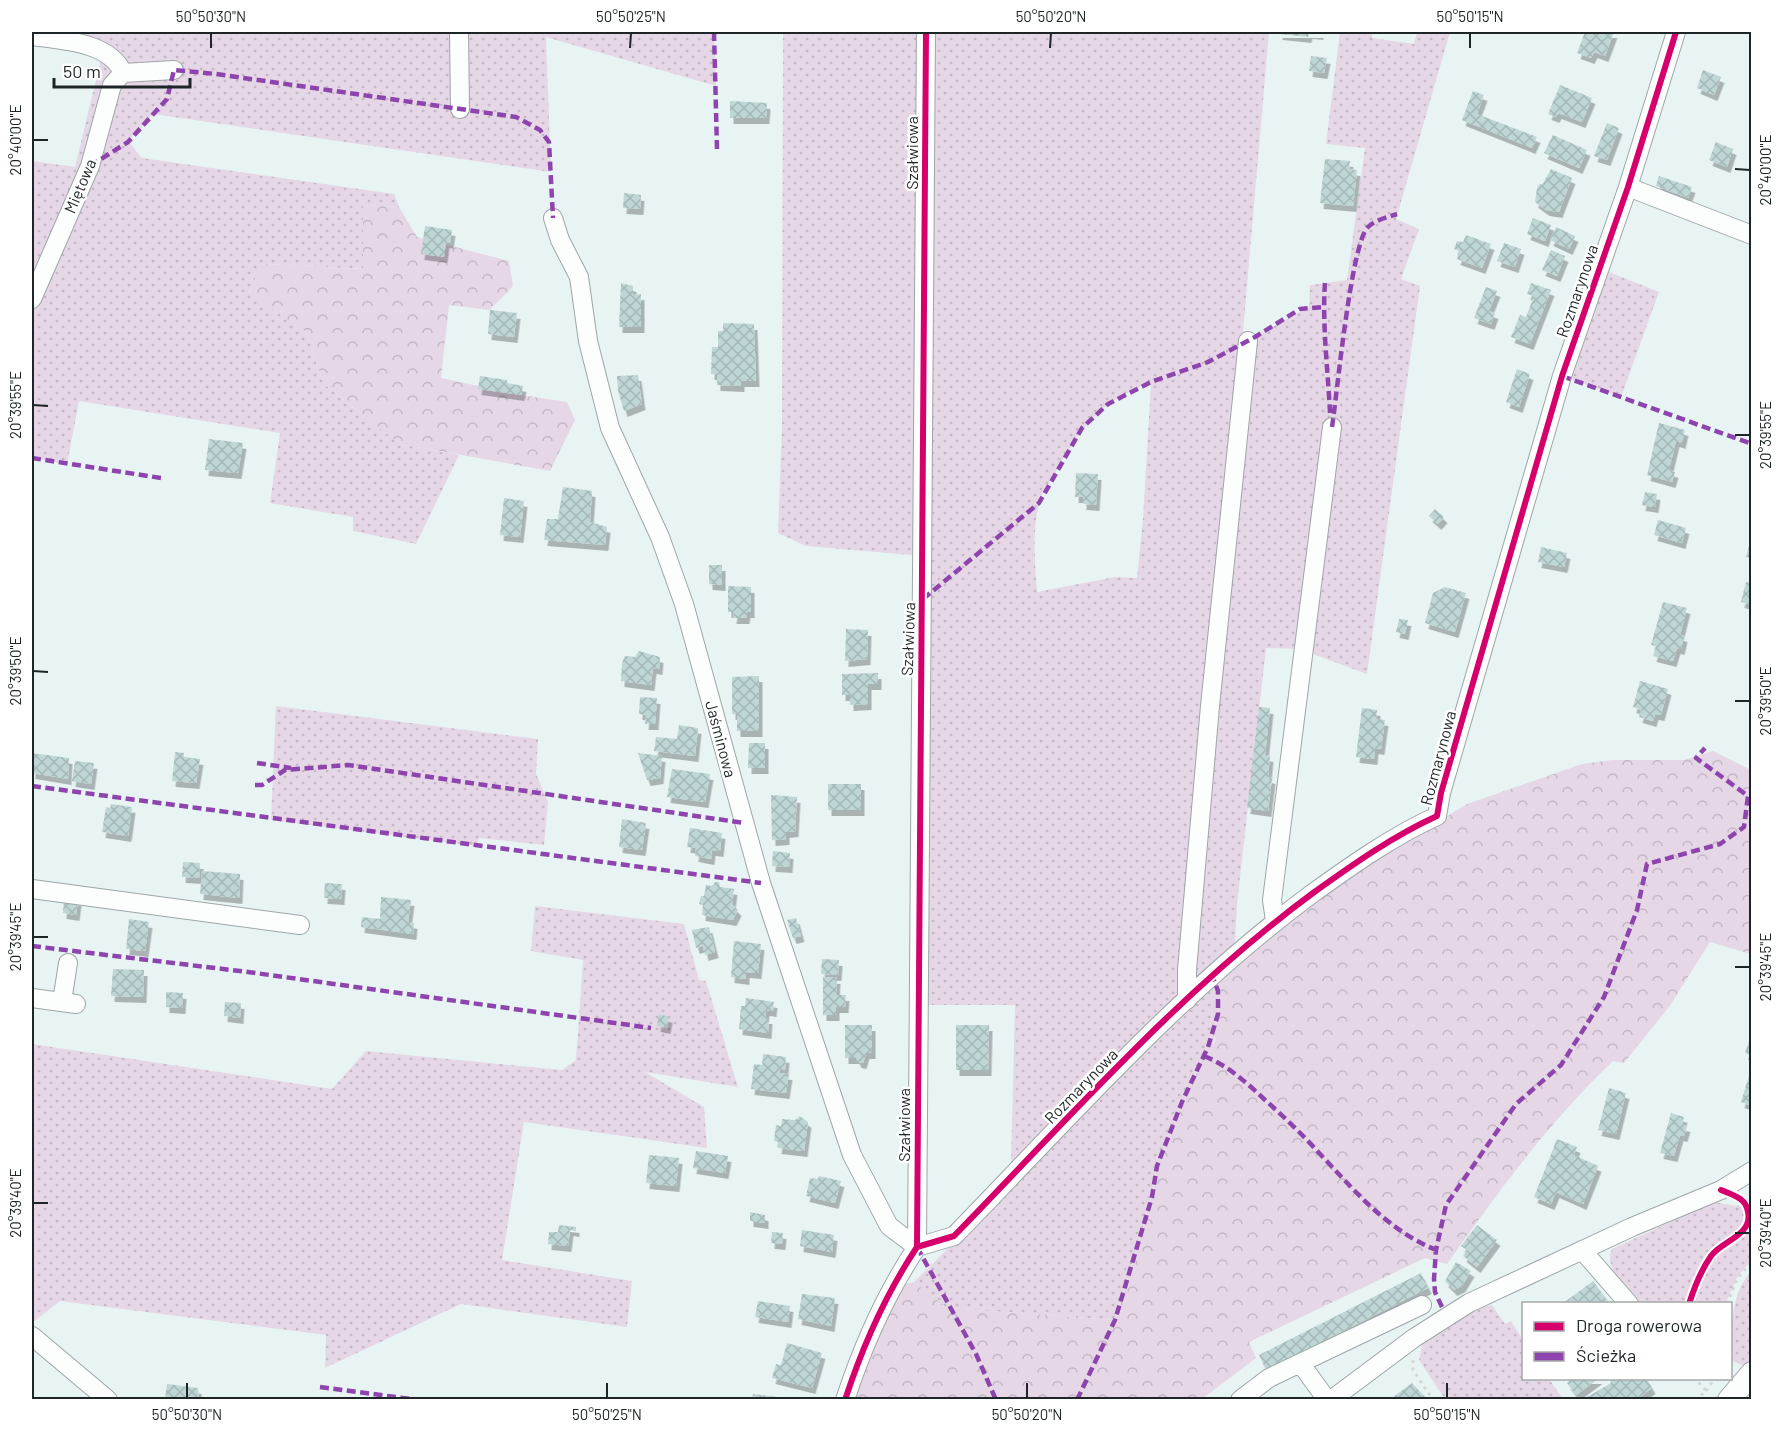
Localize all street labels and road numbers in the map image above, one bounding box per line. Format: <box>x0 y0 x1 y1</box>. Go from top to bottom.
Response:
street label: Szałwiowa <box>902 116 921 190</box>
street label: Miętowa <box>60 156 100 216</box>
street label: Rozmarynowa <box>1552 242 1601 340</box>
street label: Szałwiowa <box>897 602 918 676</box>
street label: Jaśminowa <box>702 698 741 779</box>
street label: Rozmarynowa <box>1416 709 1459 807</box>
street label: Rozmarynowa <box>1040 1044 1121 1127</box>
street label: Szałwiowa <box>894 1088 913 1162</box>

